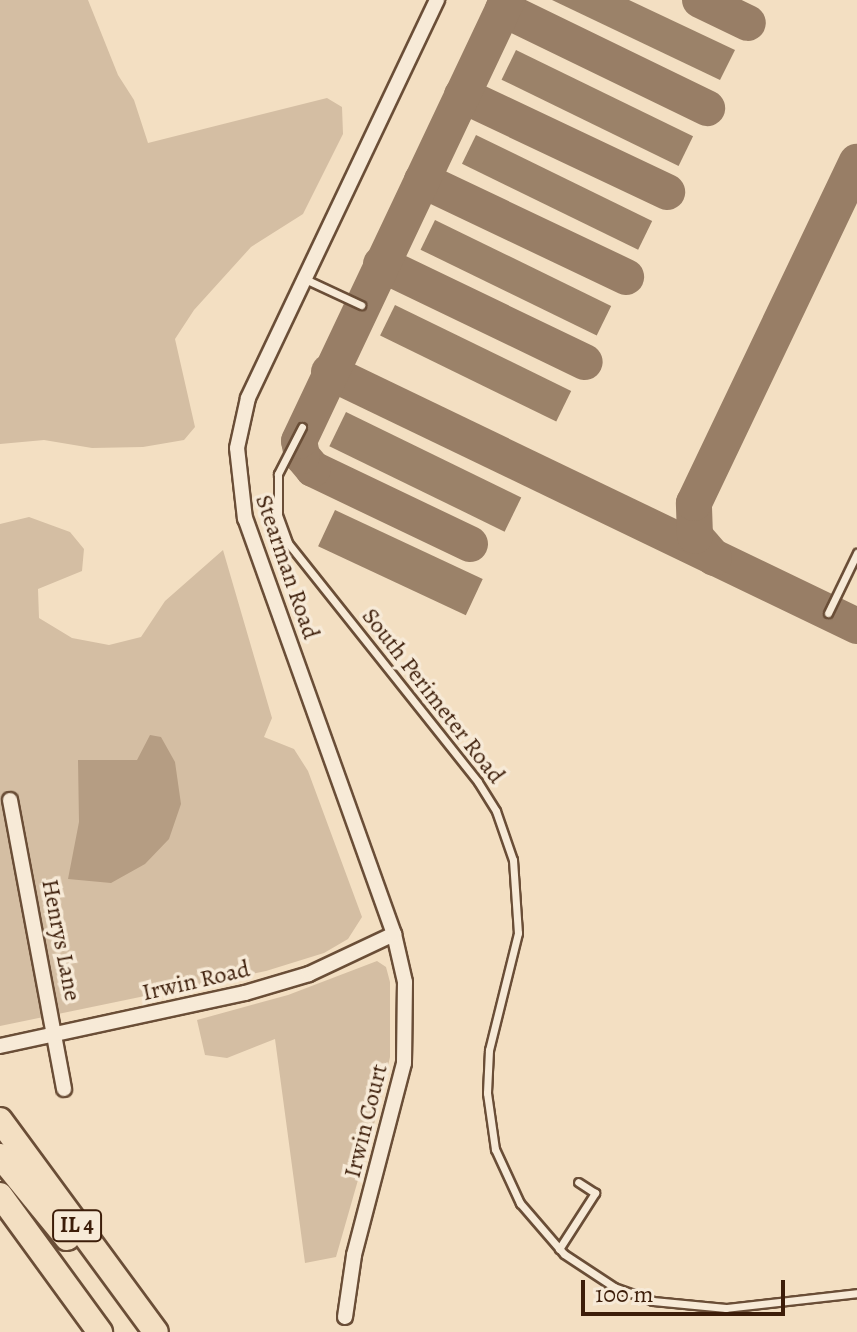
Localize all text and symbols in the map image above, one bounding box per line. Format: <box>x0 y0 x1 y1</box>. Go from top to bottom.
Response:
street label: Stearman Road <box>249 491 325 643</box>
street label: South Perimeter Road <box>356 602 510 790</box>
street label: Henrys Lane <box>35 877 87 1003</box>
street label: Irwin Road <box>139 955 253 1007</box>
street label: Irwin Court <box>338 1061 394 1181</box>
road number: IL 4 <box>51 1208 103 1244</box>
scale bar <box>585 1264 789 1314</box>
text: 100 m <box>595 1278 654 1310</box>

